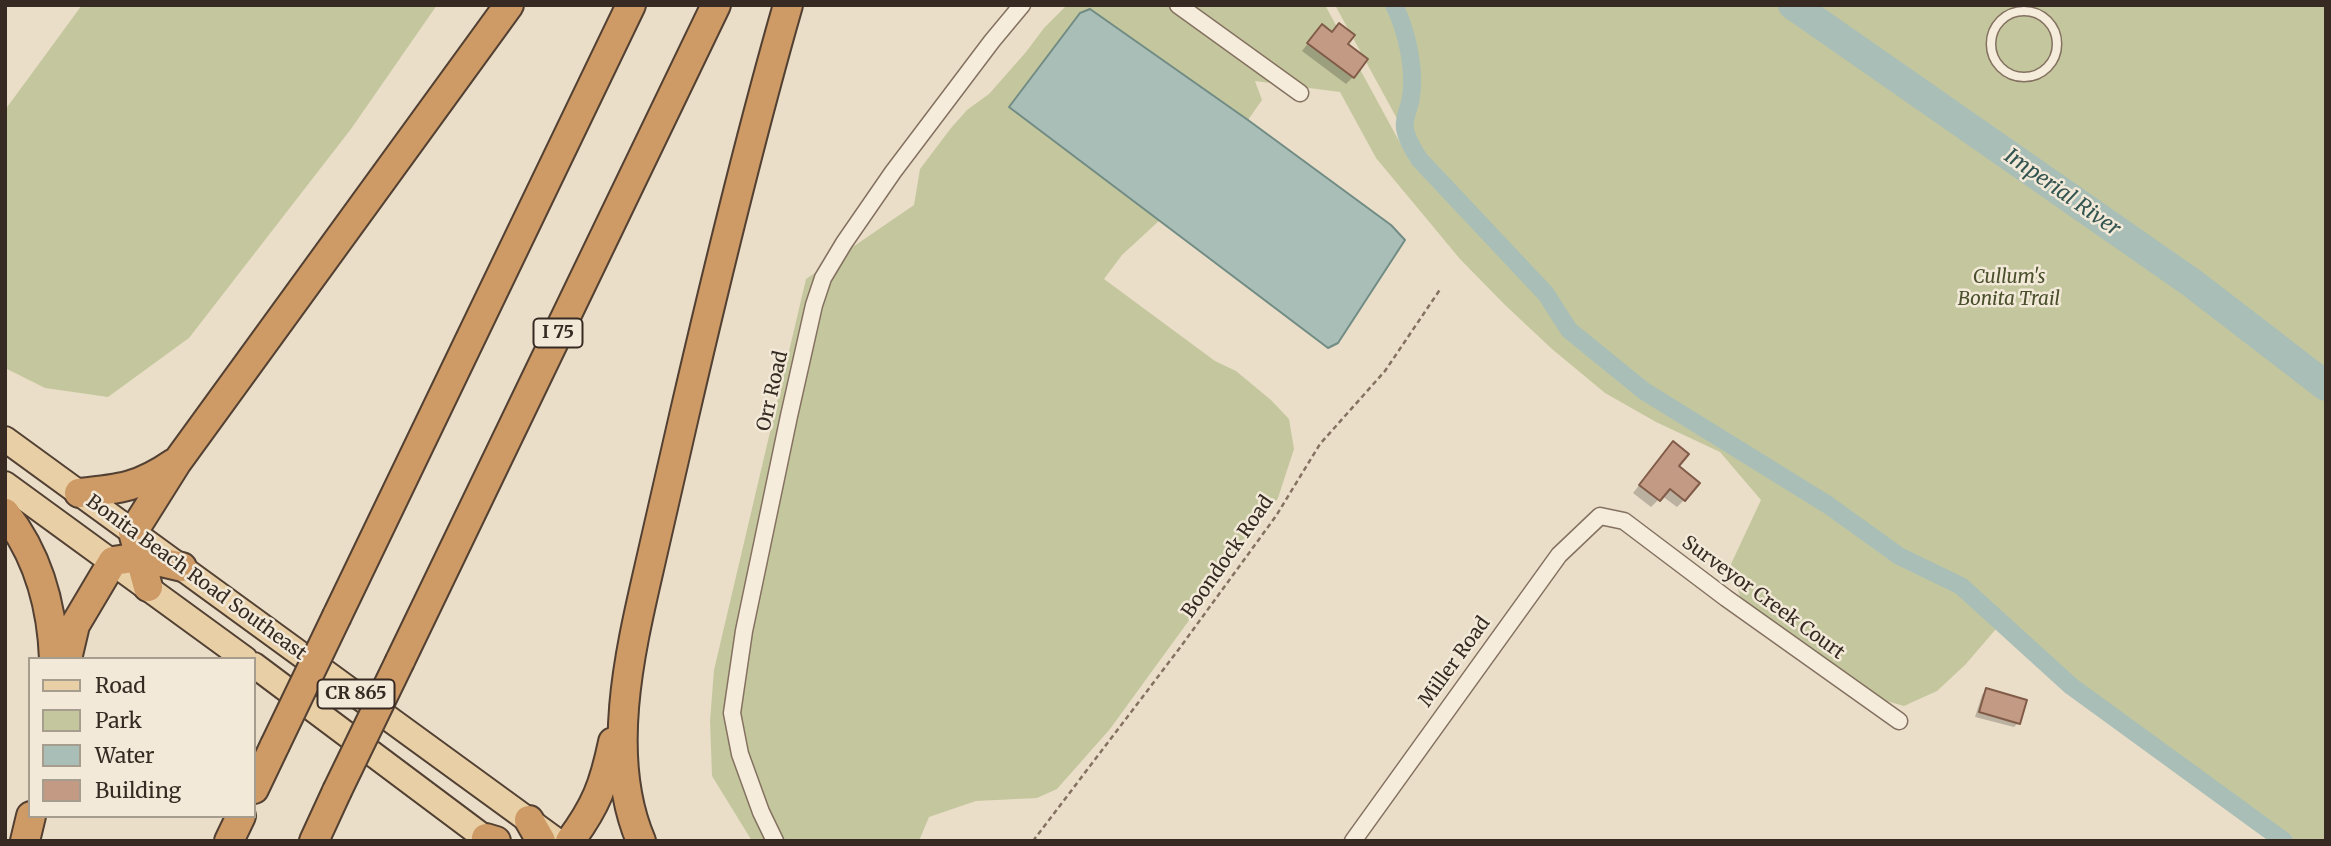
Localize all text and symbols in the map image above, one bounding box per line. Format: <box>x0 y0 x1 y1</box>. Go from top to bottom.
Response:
water label: Imperial River <box>1999 144 2125 242</box>
park label: Cullum's Bonita Trail <box>1958 267 2060 311</box>
road number: I 75 <box>534 318 582 348</box>
street label: Orr Road <box>753 349 793 433</box>
street label: Bonita Beach Road Southeast <box>82 490 310 666</box>
street label: Boondock Road <box>1177 492 1279 622</box>
street label: Surveyor Creek Court <box>1677 531 1849 665</box>
street label: Miller Road <box>1415 613 1495 711</box>
legend <box>28 657 256 818</box>
text: Road <box>95 672 146 699</box>
road number: CR 865 <box>318 680 394 708</box>
text: Park <box>95 707 142 734</box>
text: Water <box>95 742 154 769</box>
text: Building <box>95 777 181 804</box>

